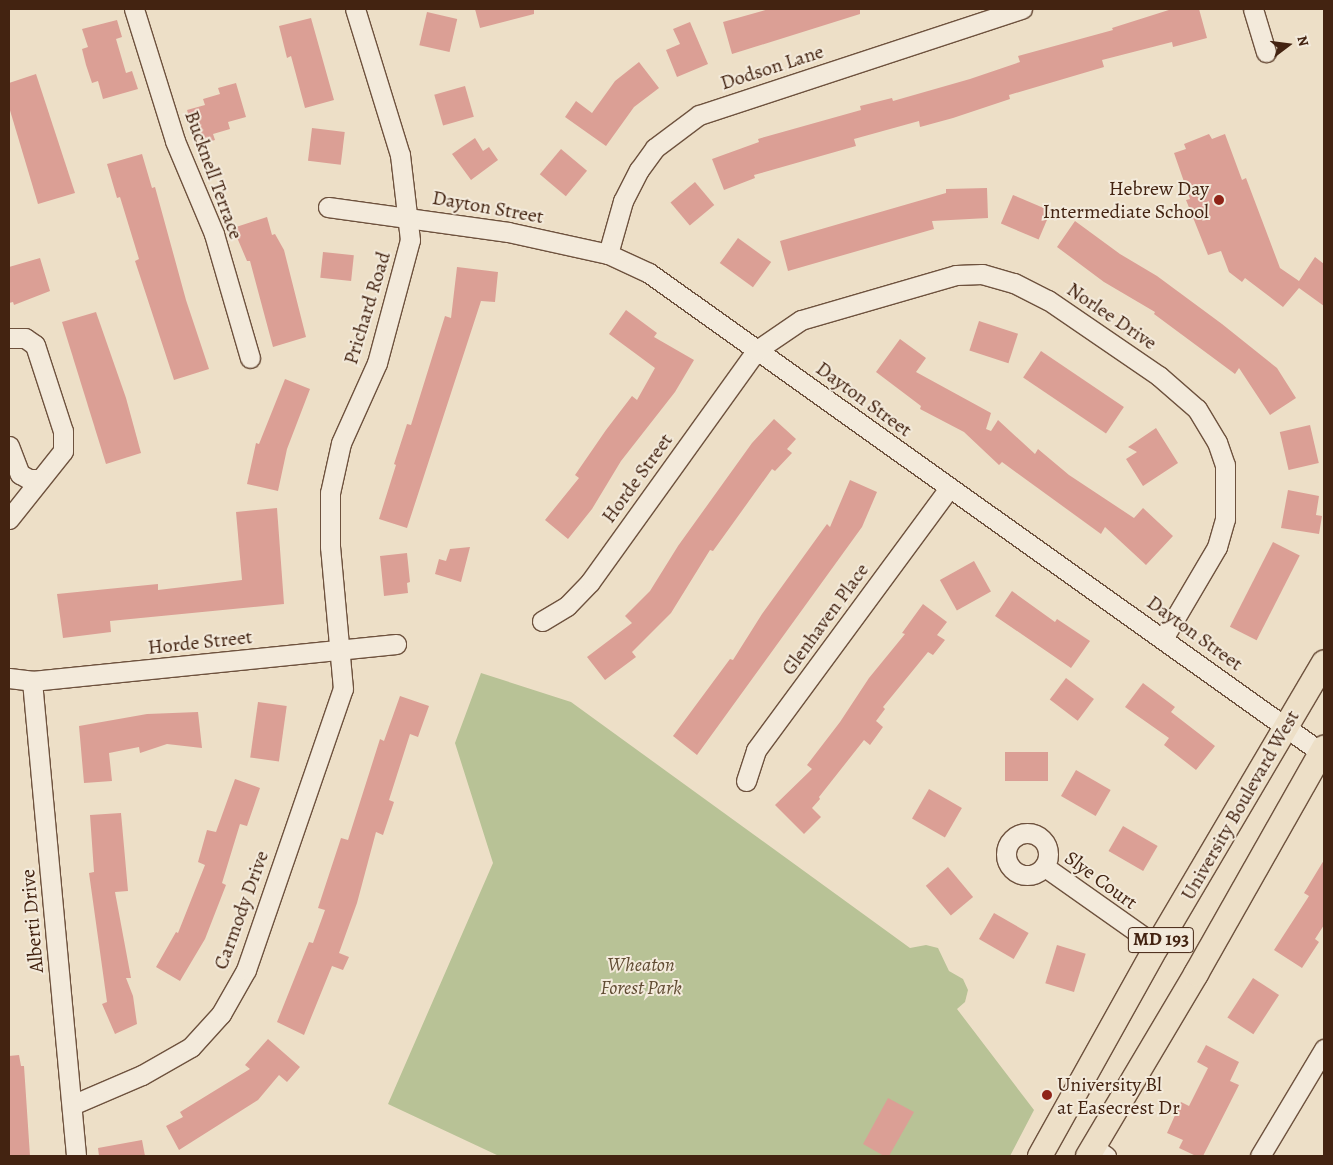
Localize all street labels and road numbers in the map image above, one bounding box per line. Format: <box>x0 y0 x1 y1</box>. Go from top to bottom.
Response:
street label: Dodson Lane <box>717 39 827 95</box>
street label: Bucknell Terrace <box>180 107 248 243</box>
street label: Dayton Street <box>430 185 546 229</box>
street label: Prichard Road <box>339 249 395 367</box>
street label: Norlee Drive <box>1062 277 1162 355</box>
street label: Dayton Street <box>811 356 917 442</box>
street label: Horde Street <box>596 428 678 528</box>
street label: Glenhaven Place <box>776 558 874 680</box>
street label: Dayton Street <box>1142 590 1248 676</box>
street label: Horde Street <box>147 625 253 659</box>
street label: University Boulevard West <box>1176 706 1304 904</box>
street label: Slye Court <box>1060 846 1142 914</box>
street label: Carmody Drive <box>208 847 274 973</box>
street label: Alberti Drive <box>16 868 48 974</box>
road number: MD 193 <box>1127 924 1195 956</box>

